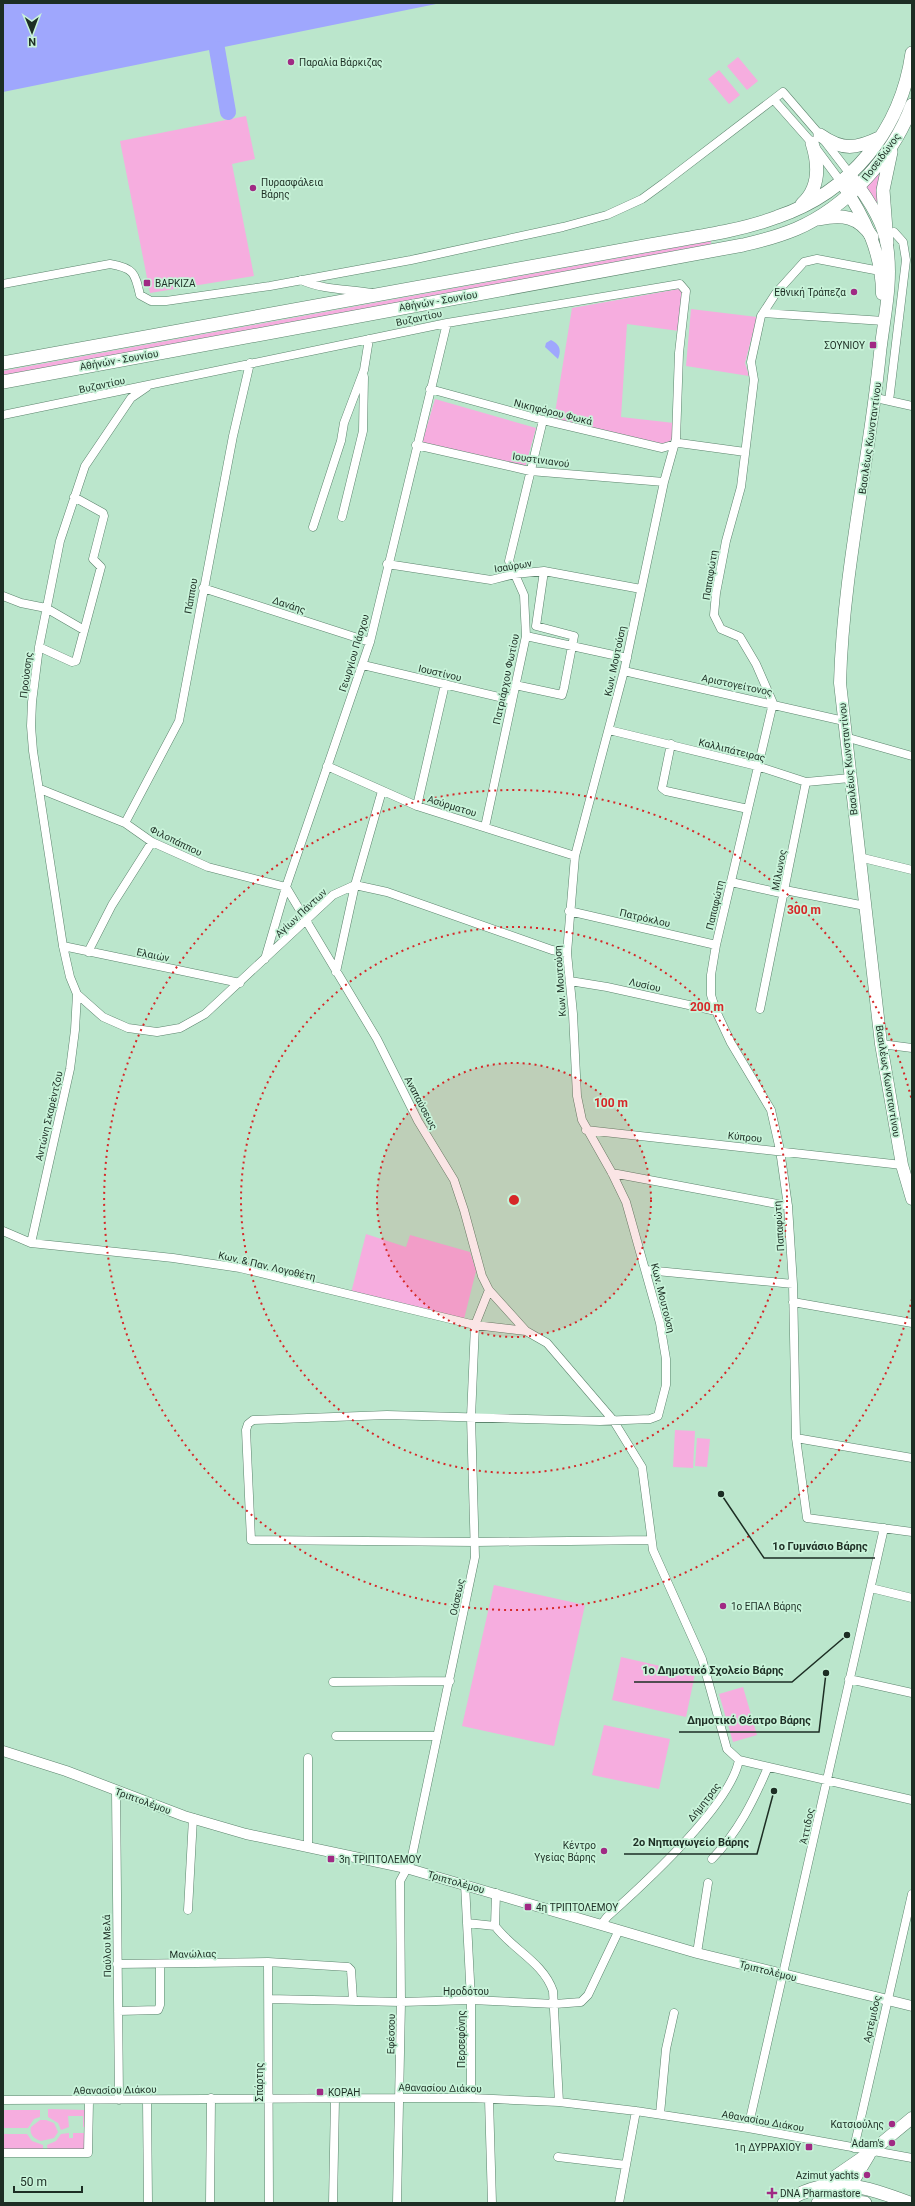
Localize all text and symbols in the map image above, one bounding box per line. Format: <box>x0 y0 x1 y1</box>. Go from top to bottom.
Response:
north arrow <box>12 12 52 52</box>
text: N <box>28 35 36 48</box>
marker: Παραλία Βάρκιζας <box>286 57 296 67</box>
place label: Παραλία Βάρκιζας <box>299 57 383 69</box>
street label: Ποσειδώνος <box>859 131 903 184</box>
place label: Πυρασφάλεια Βάρης <box>261 177 323 201</box>
marker: Πυρασφάλεια Βάρης <box>248 183 258 193</box>
marker: ΒΑΡΚΙΖΑ <box>142 278 152 288</box>
place label: ΒΑΡΚΙΖΑ <box>155 278 196 289</box>
place label: Εθνική Τράπεζα <box>774 287 846 299</box>
marker: Εθνική Τράπεζα <box>849 287 859 297</box>
street label: Αθήνών - Σουνίου <box>398 289 478 313</box>
street label: Βυζαντίου <box>395 308 443 329</box>
place label: ΣΟΥΝΙΟΥ <box>824 340 865 351</box>
marker: ΣΟΥΝΙΟΥ <box>868 340 878 350</box>
street label: Αθήνών - Σουνίου <box>79 348 159 372</box>
street label: Βυζαντίου <box>78 375 126 396</box>
street label: Βασιλέως Κωνσταντίνου <box>857 381 884 495</box>
street label: Νικηφόρου Φωκά <box>512 397 594 428</box>
street label: Ιουστινιανού <box>512 451 570 469</box>
street label: Παπαφώτη <box>701 549 720 601</box>
street label: Ισαύρων <box>493 558 533 574</box>
street label: Πάππου <box>182 577 200 615</box>
street label: Δανάης <box>271 594 307 616</box>
street label: Γεωργίου Πάσχου <box>337 613 371 693</box>
street label: Κων. Μουτούση <box>602 625 628 697</box>
street label: Πατριάρχου Φωτίου <box>491 633 521 725</box>
street label: Προύσσης <box>18 651 35 699</box>
street label: Ιουστίνου <box>417 663 463 683</box>
street label: Αριστογείτονος <box>700 672 773 699</box>
street label: Βασιλέως Κωνσταντίνου <box>837 702 860 816</box>
street label: Καλλιπάτειρας <box>697 736 766 765</box>
street label: Ασύρματου <box>426 793 478 819</box>
street label: Φιλοπάππου <box>148 824 204 858</box>
street label: Μίλωνος <box>770 849 789 892</box>
street label: Παπαφώτη <box>704 879 727 931</box>
street label: Αγίων Πάντων <box>273 886 329 940</box>
text: 300 m <box>787 903 821 917</box>
street label: Πατρόκλου <box>619 907 671 929</box>
street label: Κων. Μουτούση <box>552 945 568 1017</box>
street label: Ελαιών <box>136 946 171 964</box>
street label: Λυσίου <box>628 976 662 994</box>
text: 200 m <box>690 1000 724 1014</box>
street label: Βασιλέως Κωνσταντίνου <box>873 1024 902 1138</box>
street label: Αντώνη Σκαρέντζου <box>33 1070 66 1162</box>
street label: Αναπαύσεως <box>402 1075 440 1132</box>
text: 100 m <box>594 1096 628 1110</box>
street label: Κύπρου <box>727 1130 763 1144</box>
centre of rings <box>507 1193 521 1207</box>
street label: Παπαφώτη <box>772 1200 787 1252</box>
street label: Κων. & Παν. Λογοθέτη <box>217 1249 317 1283</box>
street label: Κων. Μουτούση <box>649 1262 677 1334</box>
callout: 1ο Γυμνάσιο Βάρης <box>764 1535 875 1558</box>
text: 1ο Γυμνάσιο Βάρης <box>772 1540 868 1553</box>
street label: Οάσεως <box>448 1578 467 1617</box>
marker: 1ο ΕΠΑΛ Βάρης <box>718 1601 728 1611</box>
place label: 1ο ΕΠΑΛ Βάρης <box>731 1601 802 1613</box>
callout: 1ο Δημοτικό Σχολείο Βάρης <box>634 1659 792 1682</box>
text: 1ο Δημοτικό Σχολείο Βάρης <box>642 1664 784 1677</box>
callout: Δημοτικό Θέατρο Βάρης <box>679 1709 819 1732</box>
text: Δημοτικό Θέατρο Βάρης <box>687 1714 811 1727</box>
street label: Δήμητρας <box>686 1780 723 1824</box>
street label: Τριπτολέμου <box>114 1786 172 1816</box>
street label: Άττιδος <box>798 1807 817 1845</box>
callout: 2ο Νηπιαγωγείο Βάρης <box>624 1831 757 1854</box>
text: 2ο Νηπιαγωγείο Βάρης <box>633 1836 750 1849</box>
place label: Κέντρο Υγείας Βάρης <box>534 1840 596 1864</box>
marker: Κέντρο Υγείας Βάρης <box>599 1846 609 1856</box>
marker: 3η ΤΡΙΠΤΟΛΕΜΟΥ <box>326 1854 336 1864</box>
place label: 3η ΤΡΙΠΤΟΛΕΜΟΥ <box>339 1854 421 1865</box>
street label: Τριπτολέμου <box>426 1869 486 1895</box>
marker: 4η ΤΡΙΠΤΟΛΕΜΟΥ <box>523 1902 533 1912</box>
place label: 4η ΤΡΙΠΤΟΛΕΜΟΥ <box>536 1902 618 1913</box>
street label: Παύλου Μελά <box>101 1914 113 1977</box>
street label: Μανώλιας <box>169 1948 217 1961</box>
street label: Τριπτολέμου <box>738 1959 798 1983</box>
street label: Ηροδότου <box>443 1986 489 1997</box>
street label: Αρτέμιδος <box>861 1994 884 2044</box>
street label: Περσεφόνης <box>456 2010 468 2068</box>
street label: Εφέσσου <box>385 2014 398 2054</box>
street label: Σπάρτης <box>254 2062 266 2102</box>
street label: Αθανασίου Διάκου <box>398 2082 482 2094</box>
street label: Αθανασίου Διάκου <box>73 2084 157 2096</box>
marker: ΚΟΡΑΗ <box>315 2087 325 2097</box>
place label: ΚΟΡΑΗ <box>328 2087 360 2098</box>
street label: Αθανασίου Διάκου <box>721 2108 805 2134</box>
place label: Κατσιούλης <box>830 2119 884 2131</box>
marker: Κατσιούλης <box>887 2119 897 2129</box>
place label: Adam's <box>852 2138 884 2149</box>
marker: Adam's <box>887 2138 897 2148</box>
place label: 1η ΔΥΡΡΑΧΙΟΥ <box>735 2142 801 2153</box>
marker: 1η ΔΥΡΡΑΧΙΟΥ <box>804 2142 814 2152</box>
scale bar <box>14 2168 82 2194</box>
place label: Azimut yachts <box>796 2170 859 2181</box>
marker: Azimut yachts <box>862 2170 872 2180</box>
text: 50 m <box>20 2175 47 2189</box>
marker: DNA Pharmastore <box>767 2188 777 2198</box>
place label: DNA Pharmastore <box>780 2188 860 2199</box>

